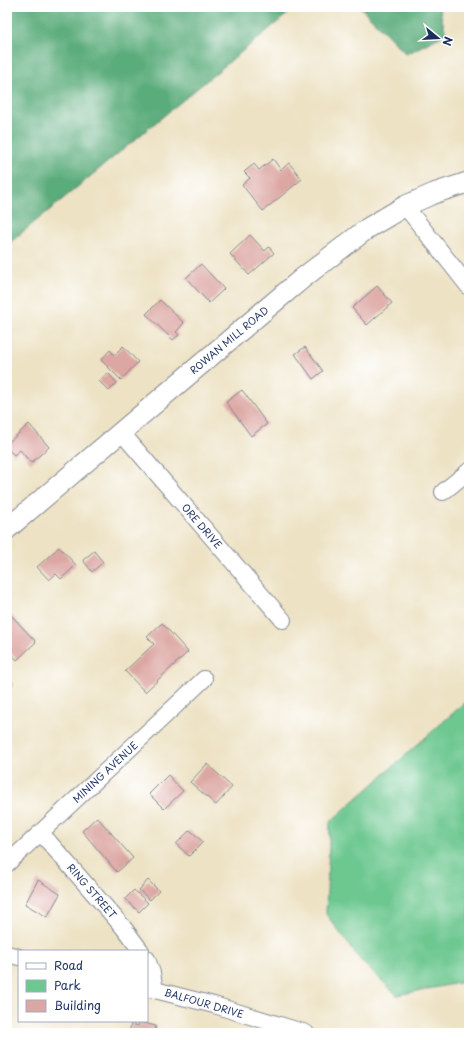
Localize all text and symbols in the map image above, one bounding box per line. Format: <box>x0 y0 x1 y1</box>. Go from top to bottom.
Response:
north arrow <box>418 18 458 58</box>
text: N <box>438 34 457 48</box>
street label: ROWAN MILL ROAD <box>186 302 272 377</box>
street label: ORE DRIVE <box>179 500 226 551</box>
street label: MINING AVENUE <box>69 737 141 806</box>
street label: RING STREET <box>64 860 121 922</box>
legend <box>18 950 148 1022</box>
text: Road <box>54 956 83 974</box>
text: Park <box>54 976 81 994</box>
street label: BALFOUR DRIVE <box>163 984 246 1021</box>
text: Building <box>54 996 101 1014</box>

